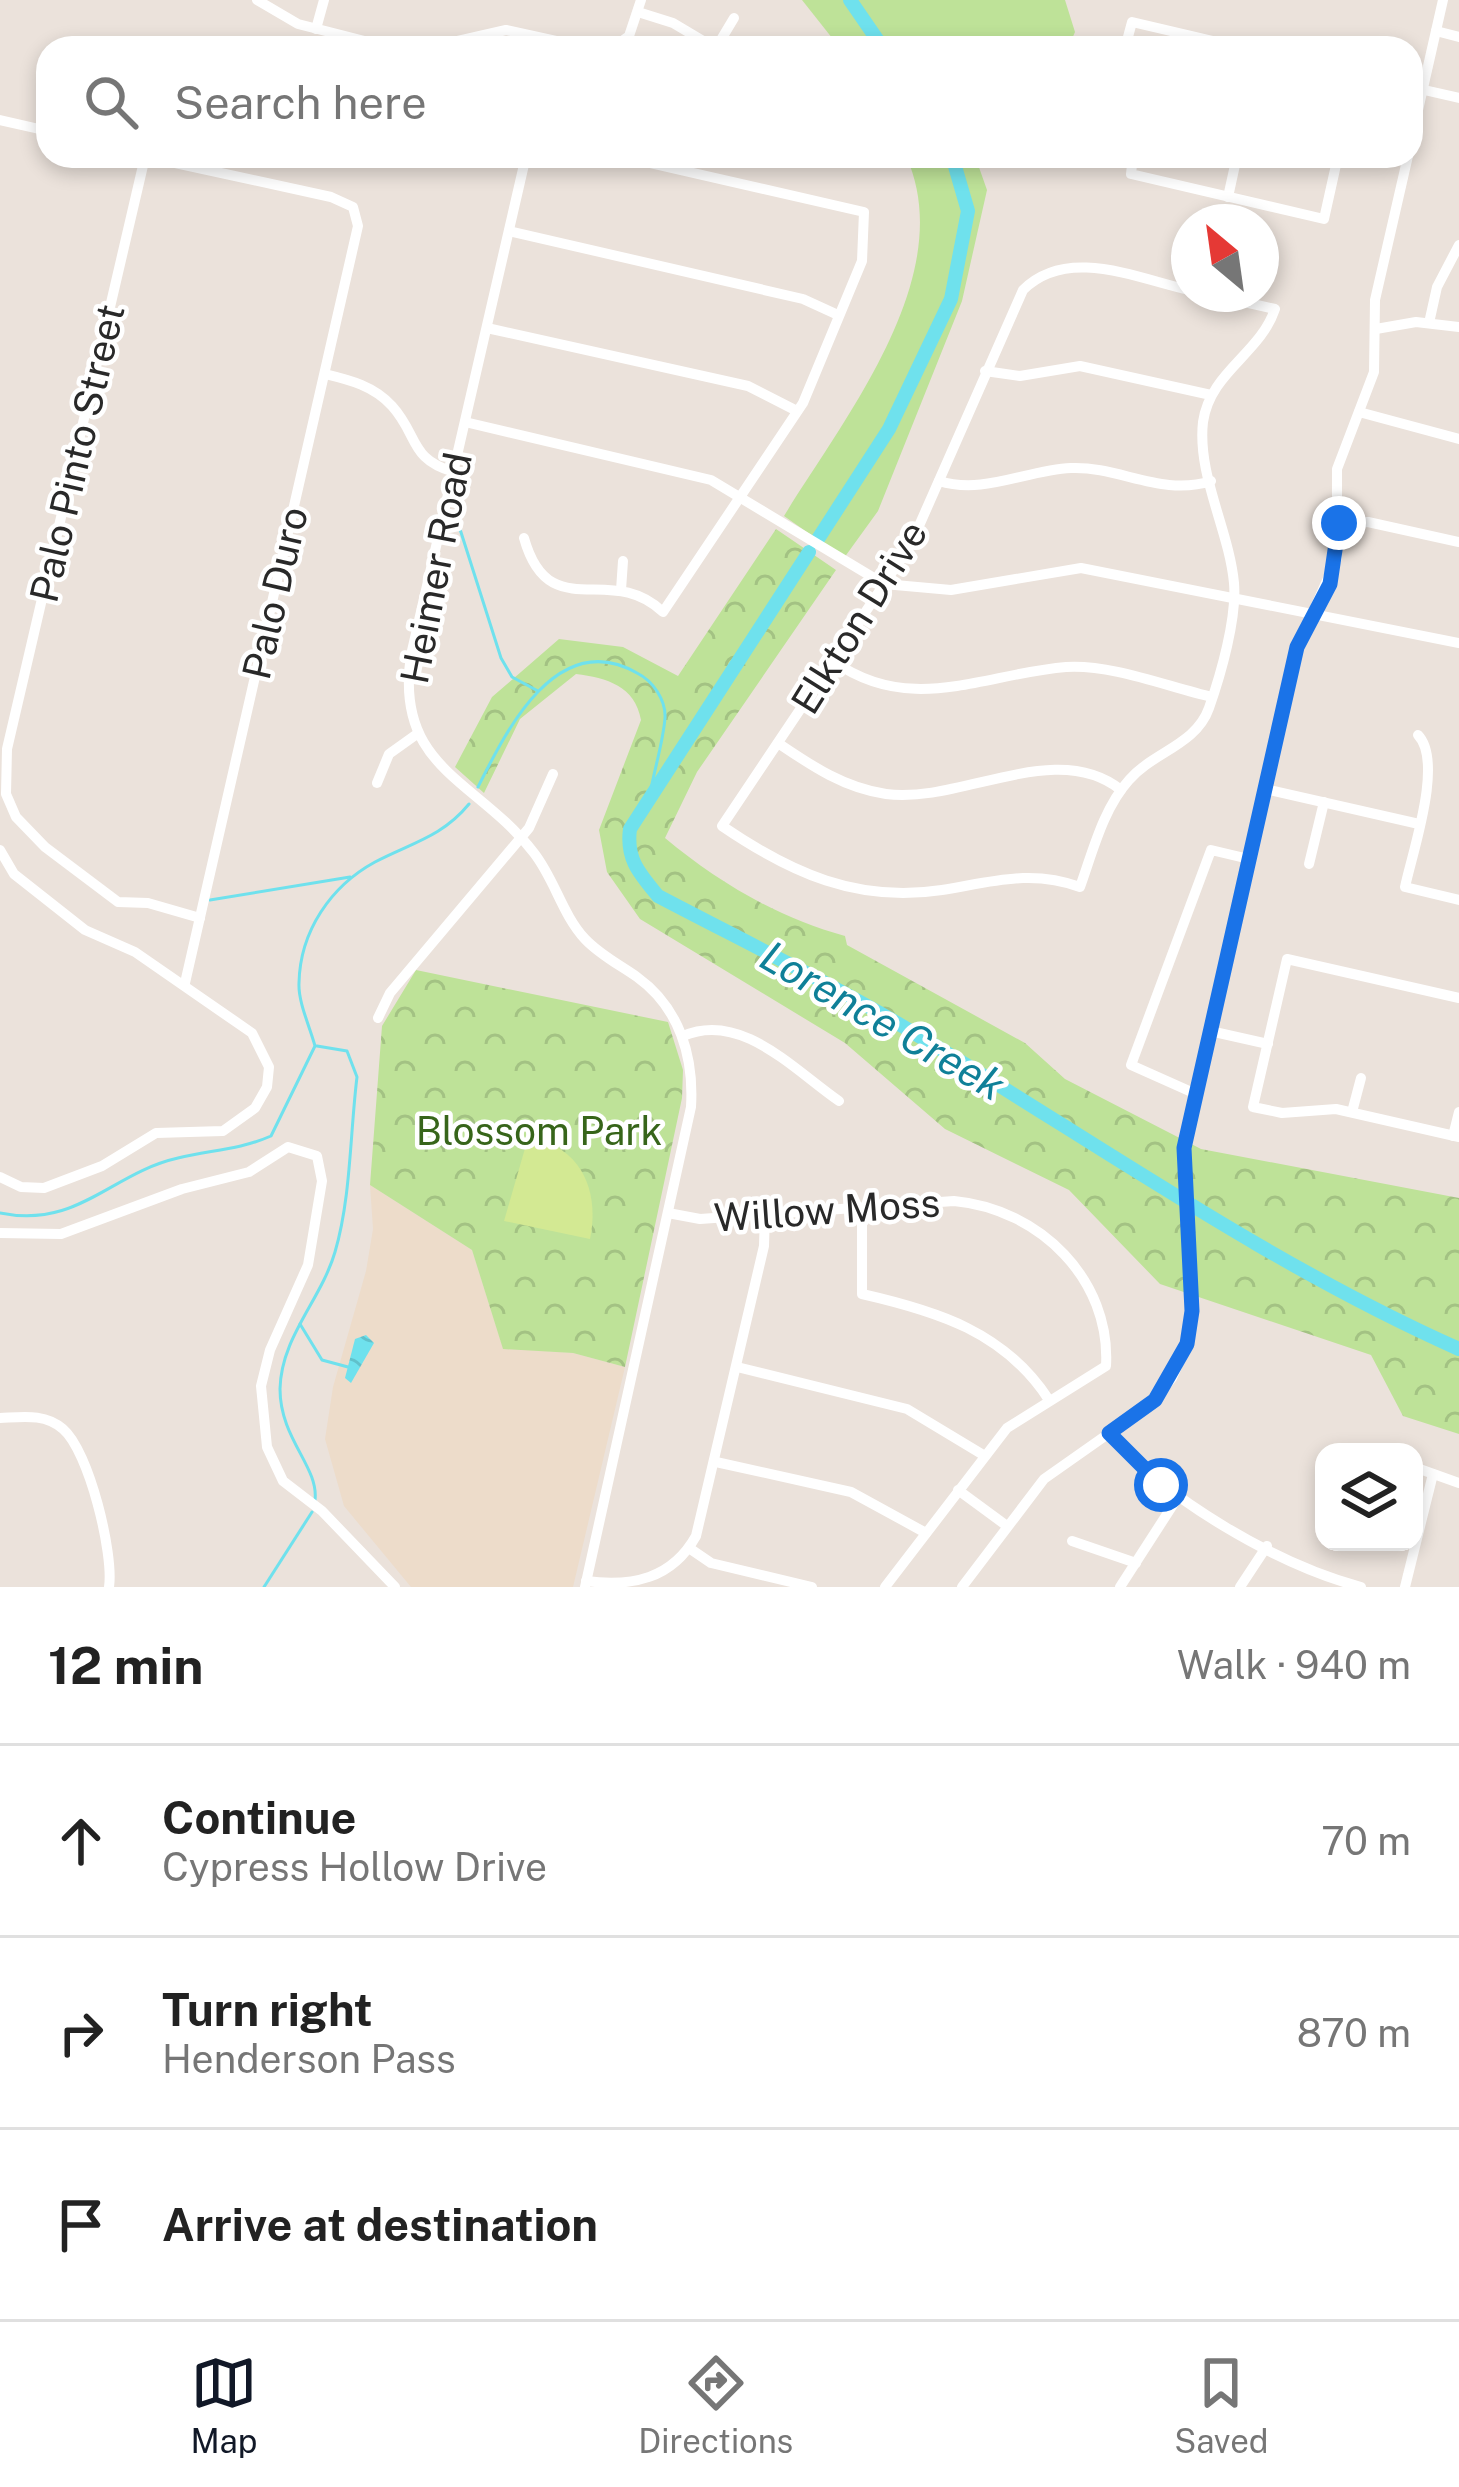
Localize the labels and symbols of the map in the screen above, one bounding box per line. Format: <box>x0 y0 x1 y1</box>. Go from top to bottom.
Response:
north arrow <box>1171 204 1279 312</box>
street label: Palo Pinto Street <box>20 300 134 606</box>
street label: Heimer Road <box>391 449 481 687</box>
route end <box>1312 496 1366 550</box>
street label: Palo Duro <box>233 503 317 683</box>
street label: Elkton Drive <box>782 512 936 722</box>
water label: Lorence Creek <box>752 930 1014 1110</box>
park label: Blossom Park <box>416 1108 662 1154</box>
street label: Willow Moss <box>713 1179 941 1241</box>
route start <box>1134 1458 1188 1512</box>

